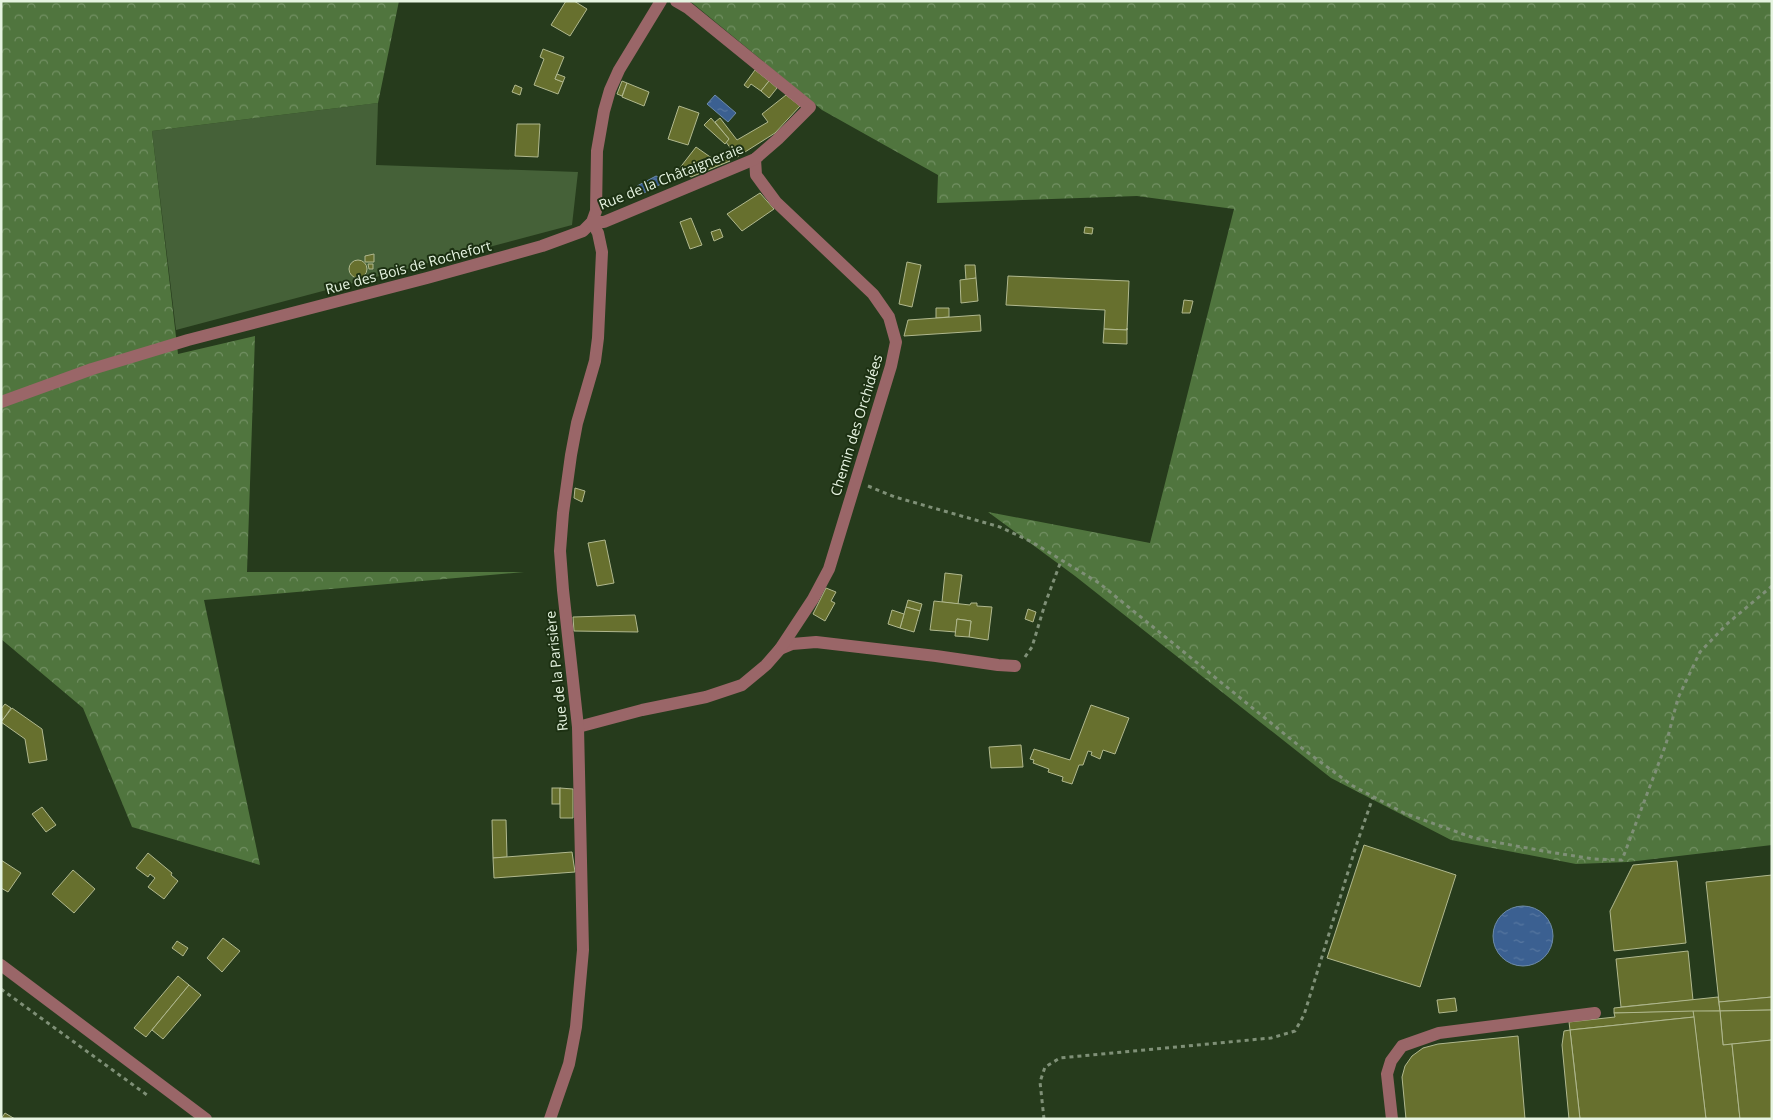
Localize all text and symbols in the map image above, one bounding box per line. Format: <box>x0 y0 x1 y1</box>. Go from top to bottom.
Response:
street label: Rue de la Châtaigneraie <box>596 138 746 214</box>
street label: Rue des Bois de Rochefort <box>323 236 493 298</box>
street label: Chemin des Orchidées <box>825 352 887 498</box>
street label: Rue de la Parisière <box>540 610 572 732</box>

